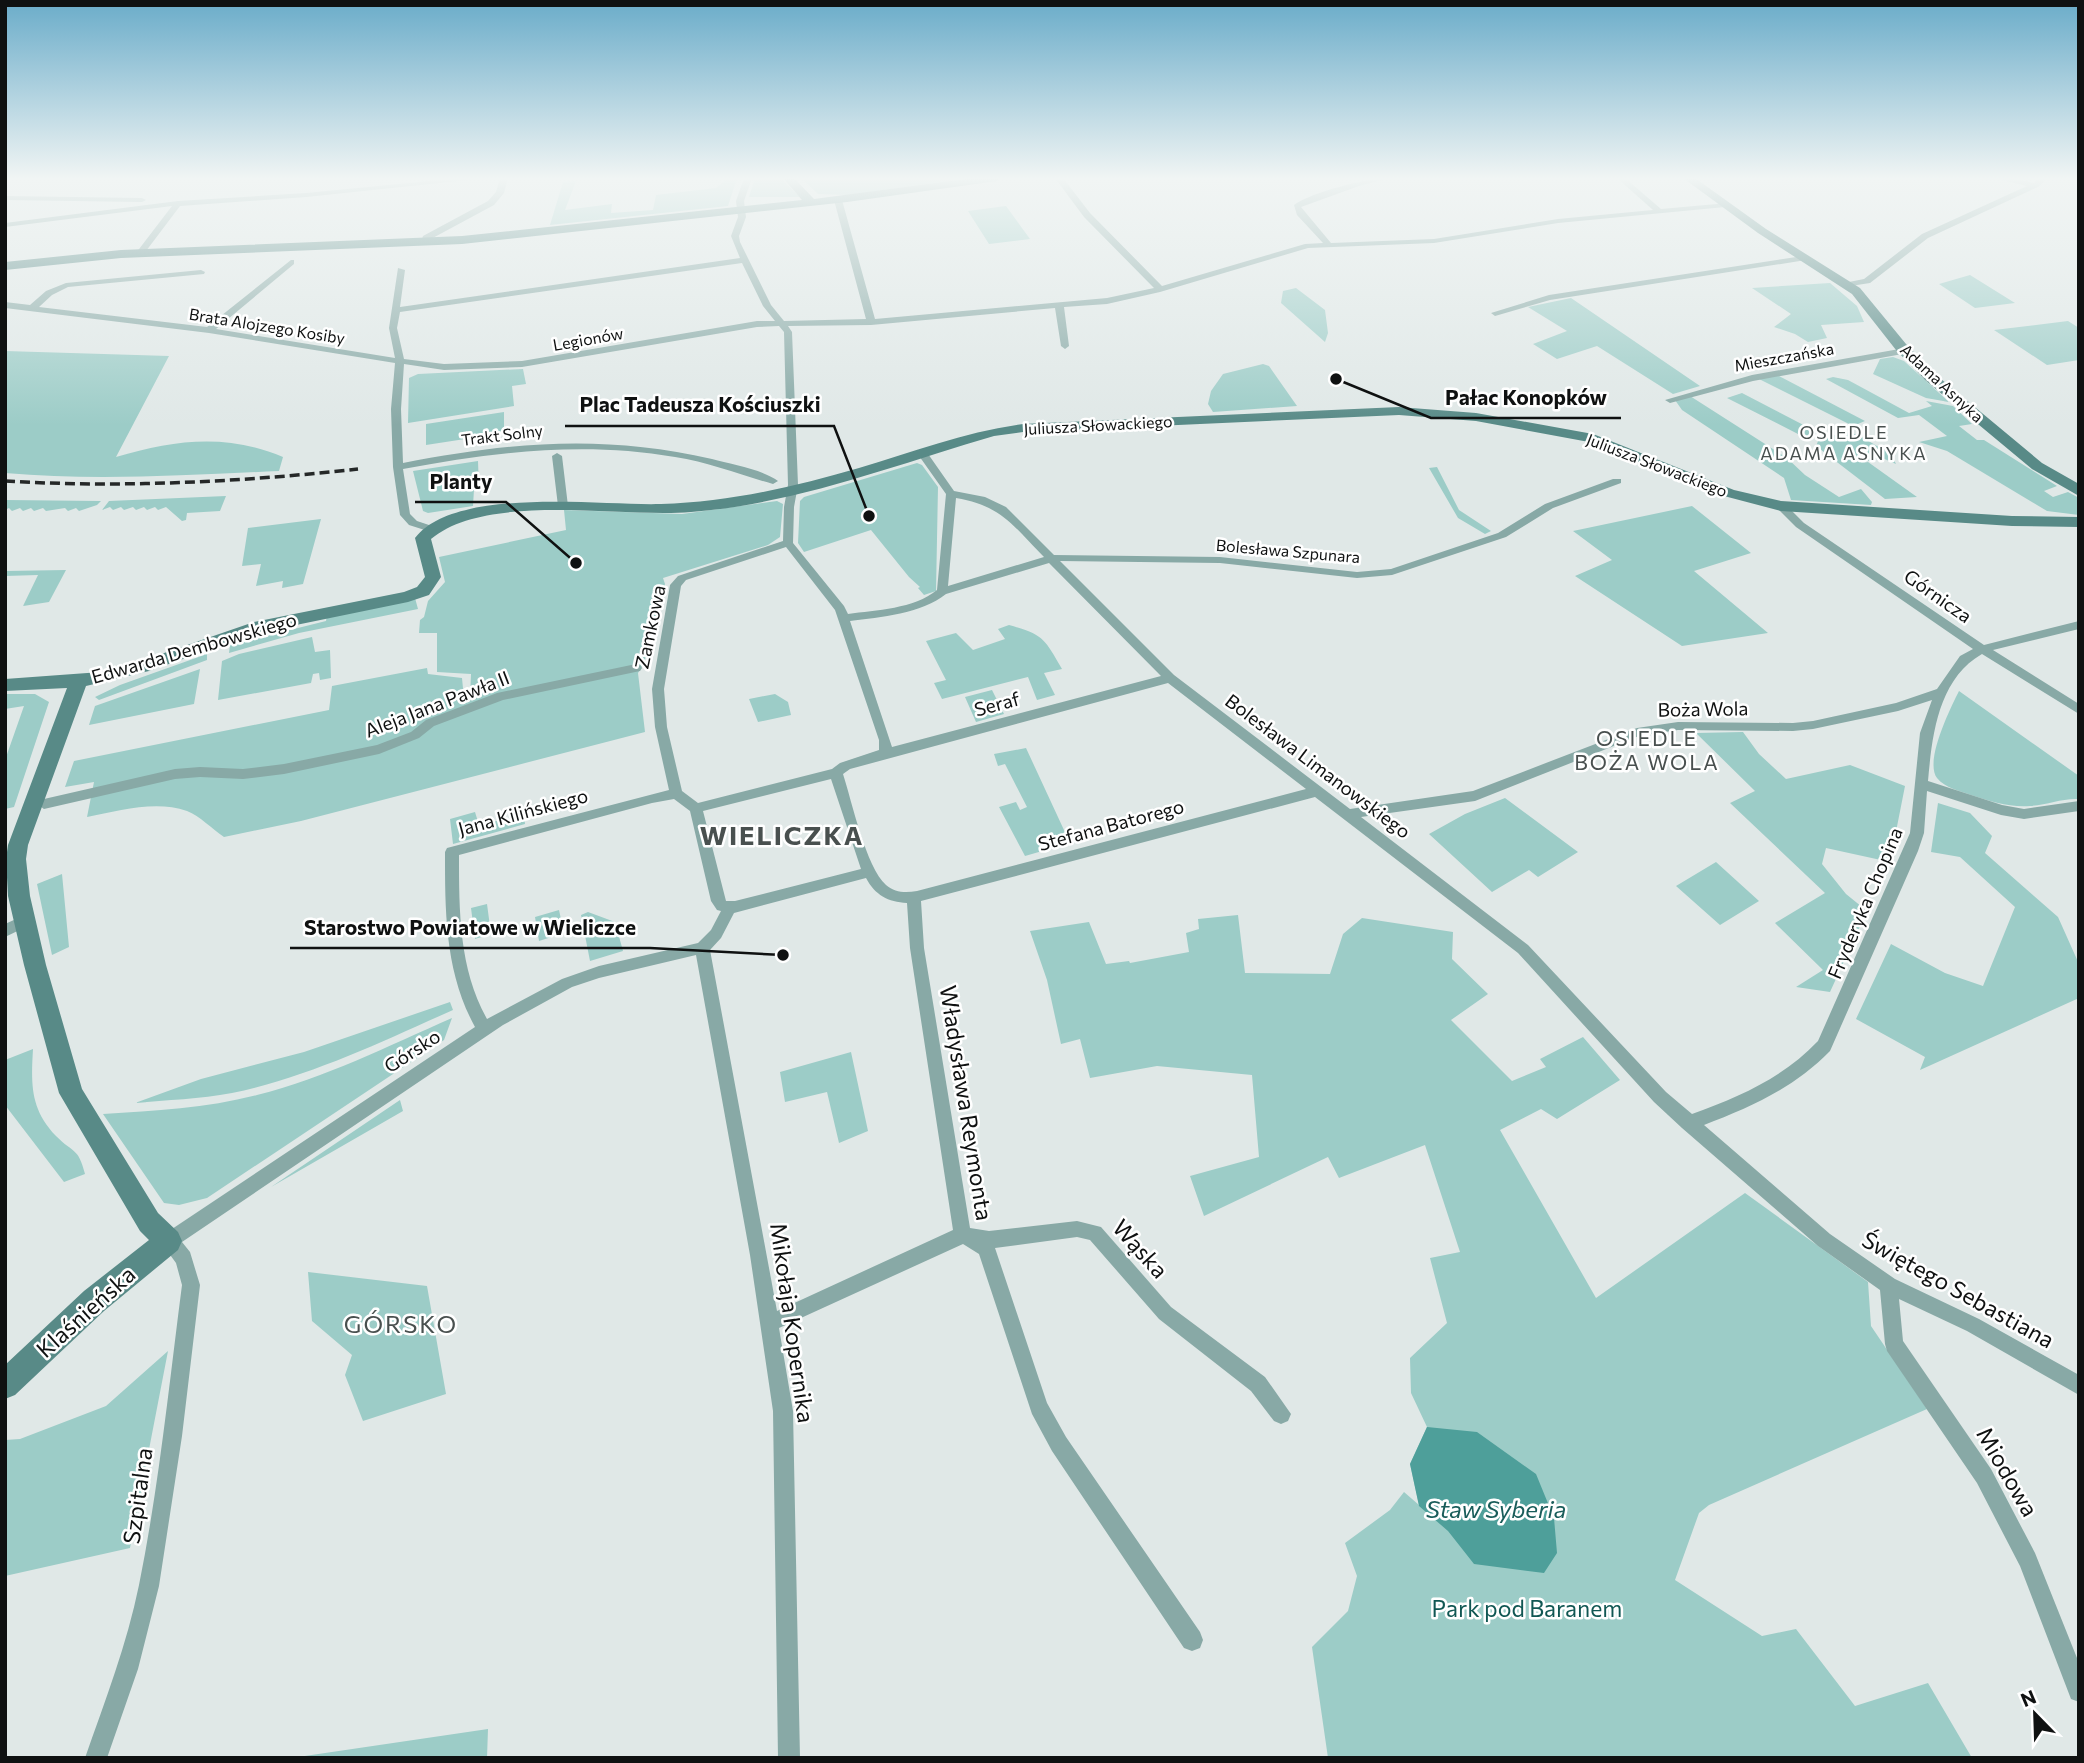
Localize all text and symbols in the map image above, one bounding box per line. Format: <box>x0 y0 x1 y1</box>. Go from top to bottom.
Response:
street label: Brata Alojzego Kosiby <box>188 304 346 347</box>
street label: Legionów <box>551 323 625 354</box>
street label: Mieszczańska <box>1733 338 1835 375</box>
street label: Adama Asnyka <box>1897 339 1988 426</box>
callout: Pałac Konopków <box>1431 376 1621 418</box>
callout: Plac Tadeusza Kościuszki <box>565 384 834 426</box>
text: Pałac Konopków <box>1445 384 1607 409</box>
text: Plac Tadeusza Kościuszki <box>579 391 821 416</box>
street label: Juliusza Słowackiego <box>1023 411 1173 438</box>
street label: Trakt Solny <box>460 420 544 449</box>
district label: OSIEDLE ADAMA ASNYKA <box>1760 421 1928 464</box>
street label: Juliusza Słowackiego <box>1584 429 1730 500</box>
callout: Planty <box>415 460 506 502</box>
text: Planty <box>430 468 493 493</box>
street label: Bolesława Szpunara <box>1215 535 1361 566</box>
street label: Górnicza <box>1900 564 1977 627</box>
street label: Zamkowa <box>629 583 670 671</box>
street label: Edwarda Dembowskiego <box>89 607 299 688</box>
street label: Aleja Jana Pawła II <box>361 665 512 742</box>
street label: Seraf <box>972 686 1023 721</box>
street label: Bolesława Limanowskiego <box>1221 688 1415 843</box>
street label: Boża Wola <box>1657 696 1749 721</box>
district label: OSIEDLE BOŻA WOLA <box>1574 725 1720 774</box>
street label: Jana Kilińskiego <box>455 783 590 840</box>
street label: Stefana Batorego <box>1035 794 1186 855</box>
district label: WIELICZKA <box>700 819 864 850</box>
street label: Fryderyka Chopina <box>1822 824 1907 982</box>
callout: Starostwo Powiatowe w Wieliczce <box>290 906 650 948</box>
text: Starostwo Powiatowe w Wieliczce <box>304 914 636 939</box>
street label: Władysława Reymonta <box>935 983 999 1222</box>
street label: Górsko <box>379 1024 444 1077</box>
street label: Wąska <box>1107 1213 1174 1283</box>
street label: Mikołaja Kopernika <box>765 1221 821 1425</box>
street label: Świętego Sebastiana <box>1858 1225 2059 1354</box>
street label: Klaśnieńska <box>30 1260 140 1363</box>
district label: GÓRSKO <box>344 1309 458 1338</box>
street label: Miodowa <box>1971 1422 2045 1521</box>
street label: Szpitalna <box>116 1446 158 1546</box>
water label: Staw Syberia <box>1426 1494 1566 1523</box>
park label: Park pod Baranem <box>1432 1594 1622 1622</box>
north arrow <box>2000 1679 2070 1749</box>
text: N <box>2017 1685 2039 1711</box>

